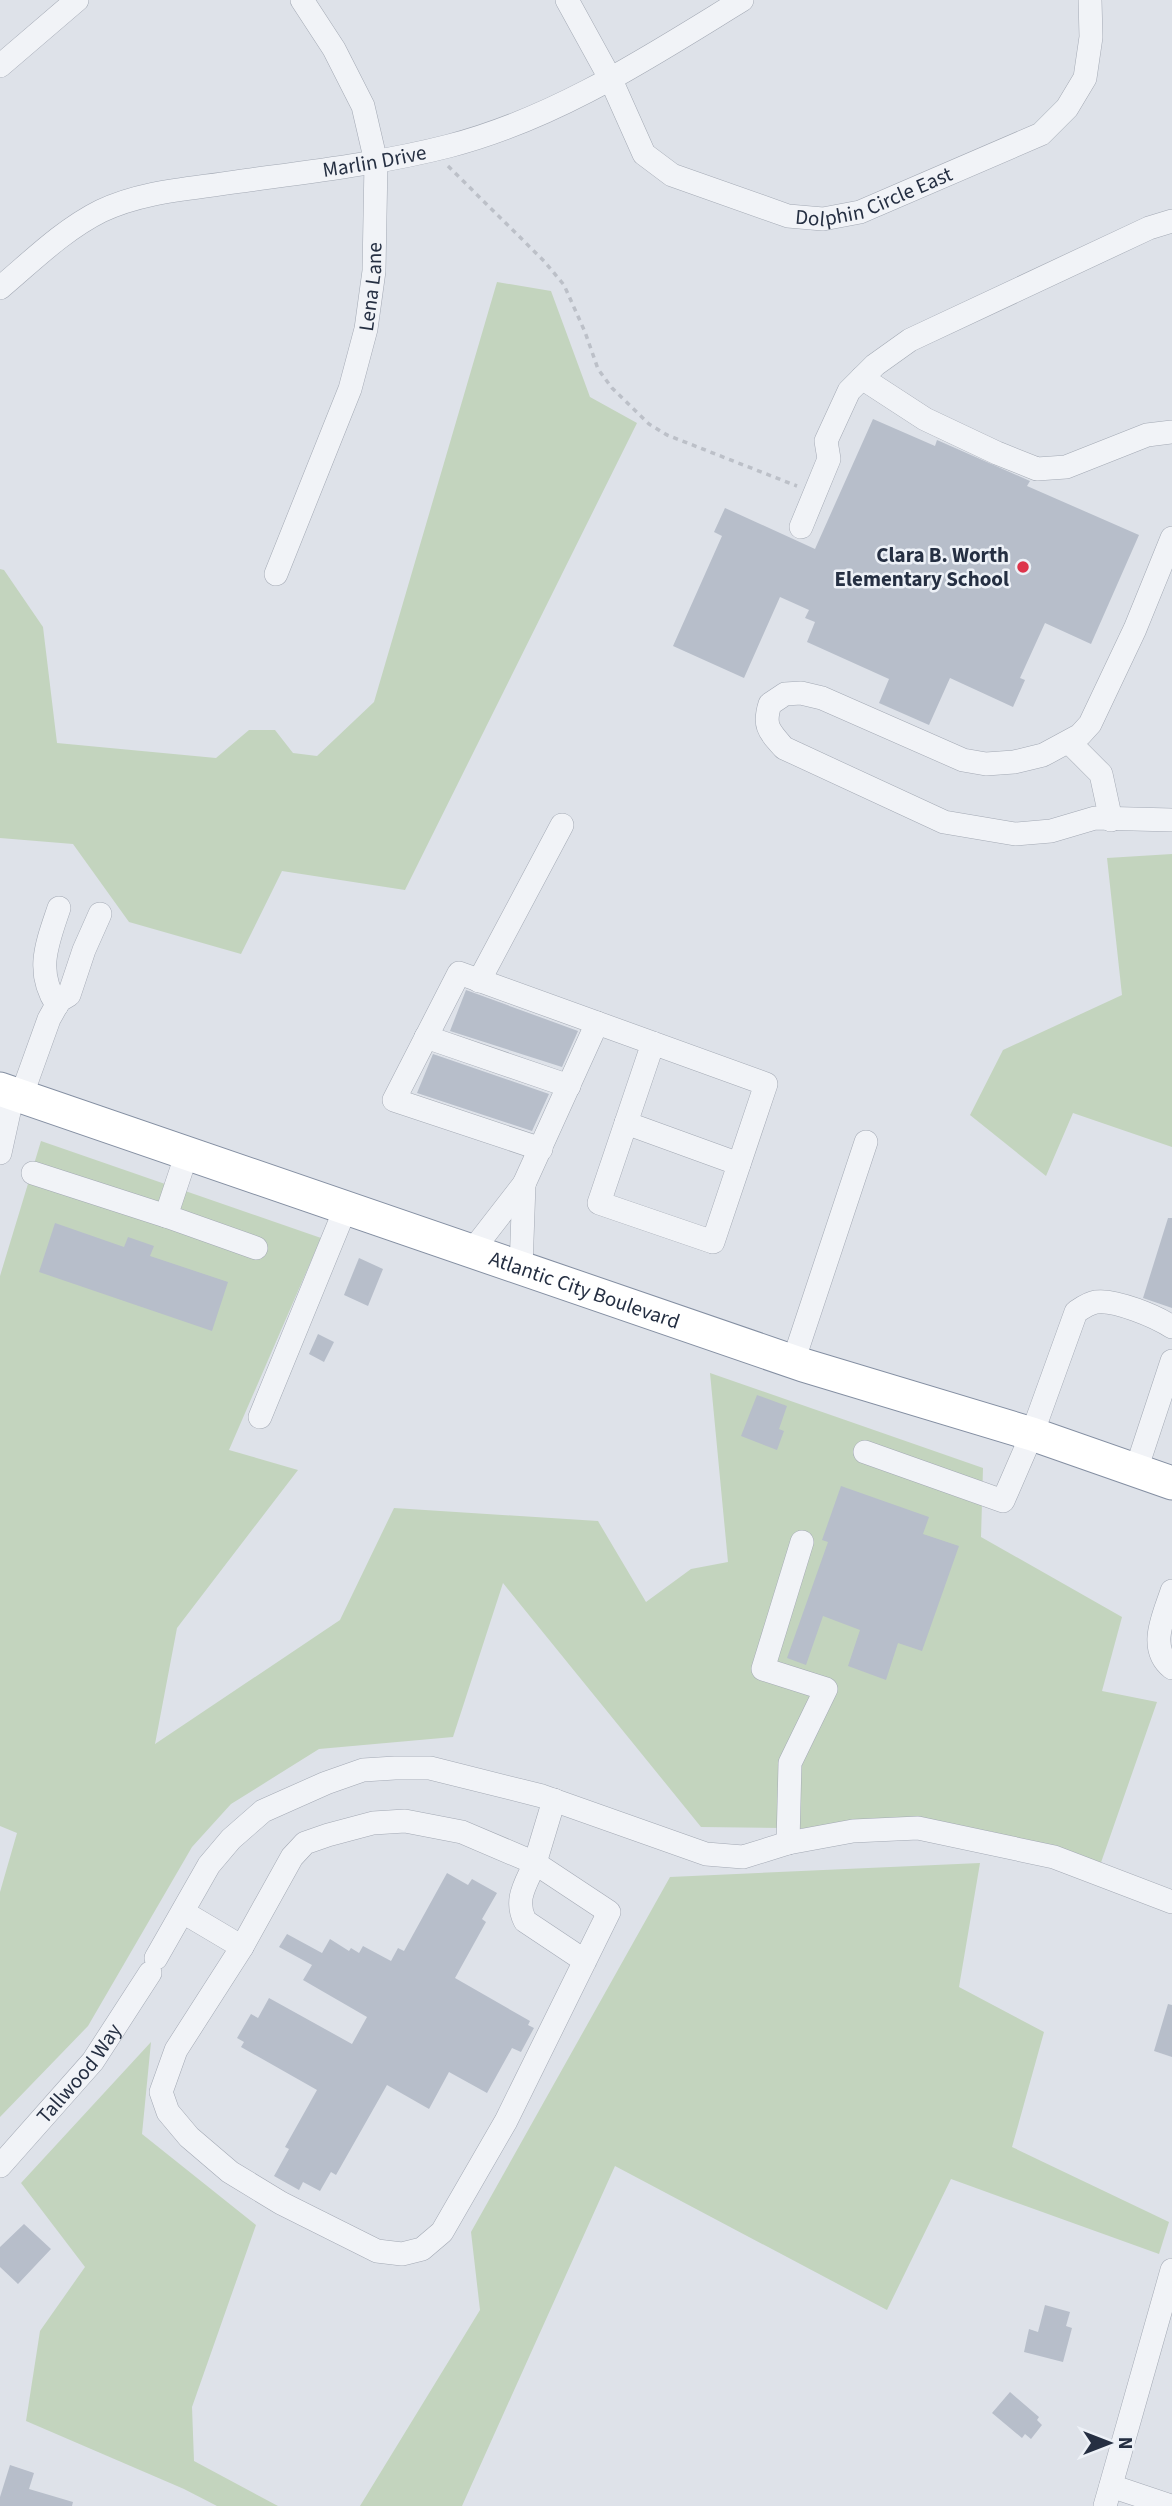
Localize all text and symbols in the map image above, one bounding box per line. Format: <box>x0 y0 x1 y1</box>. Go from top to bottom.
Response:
street label: Marlin Drive <box>321 137 429 185</box>
street label: Dolphin Circle East <box>794 159 957 234</box>
street label: Lena Lane <box>351 242 390 333</box>
place label: Clara B. Worth Elementary School <box>835 540 1009 594</box>
marker: Clara B. Worth Elementary School <box>1015 559 1031 575</box>
street label: Atlantic City Boulevard <box>485 1243 684 1337</box>
street label: Tallwood Way <box>29 2017 129 2130</box>
north arrow <box>1074 2408 1144 2478</box>
text: N <box>1111 2437 1138 2449</box>

